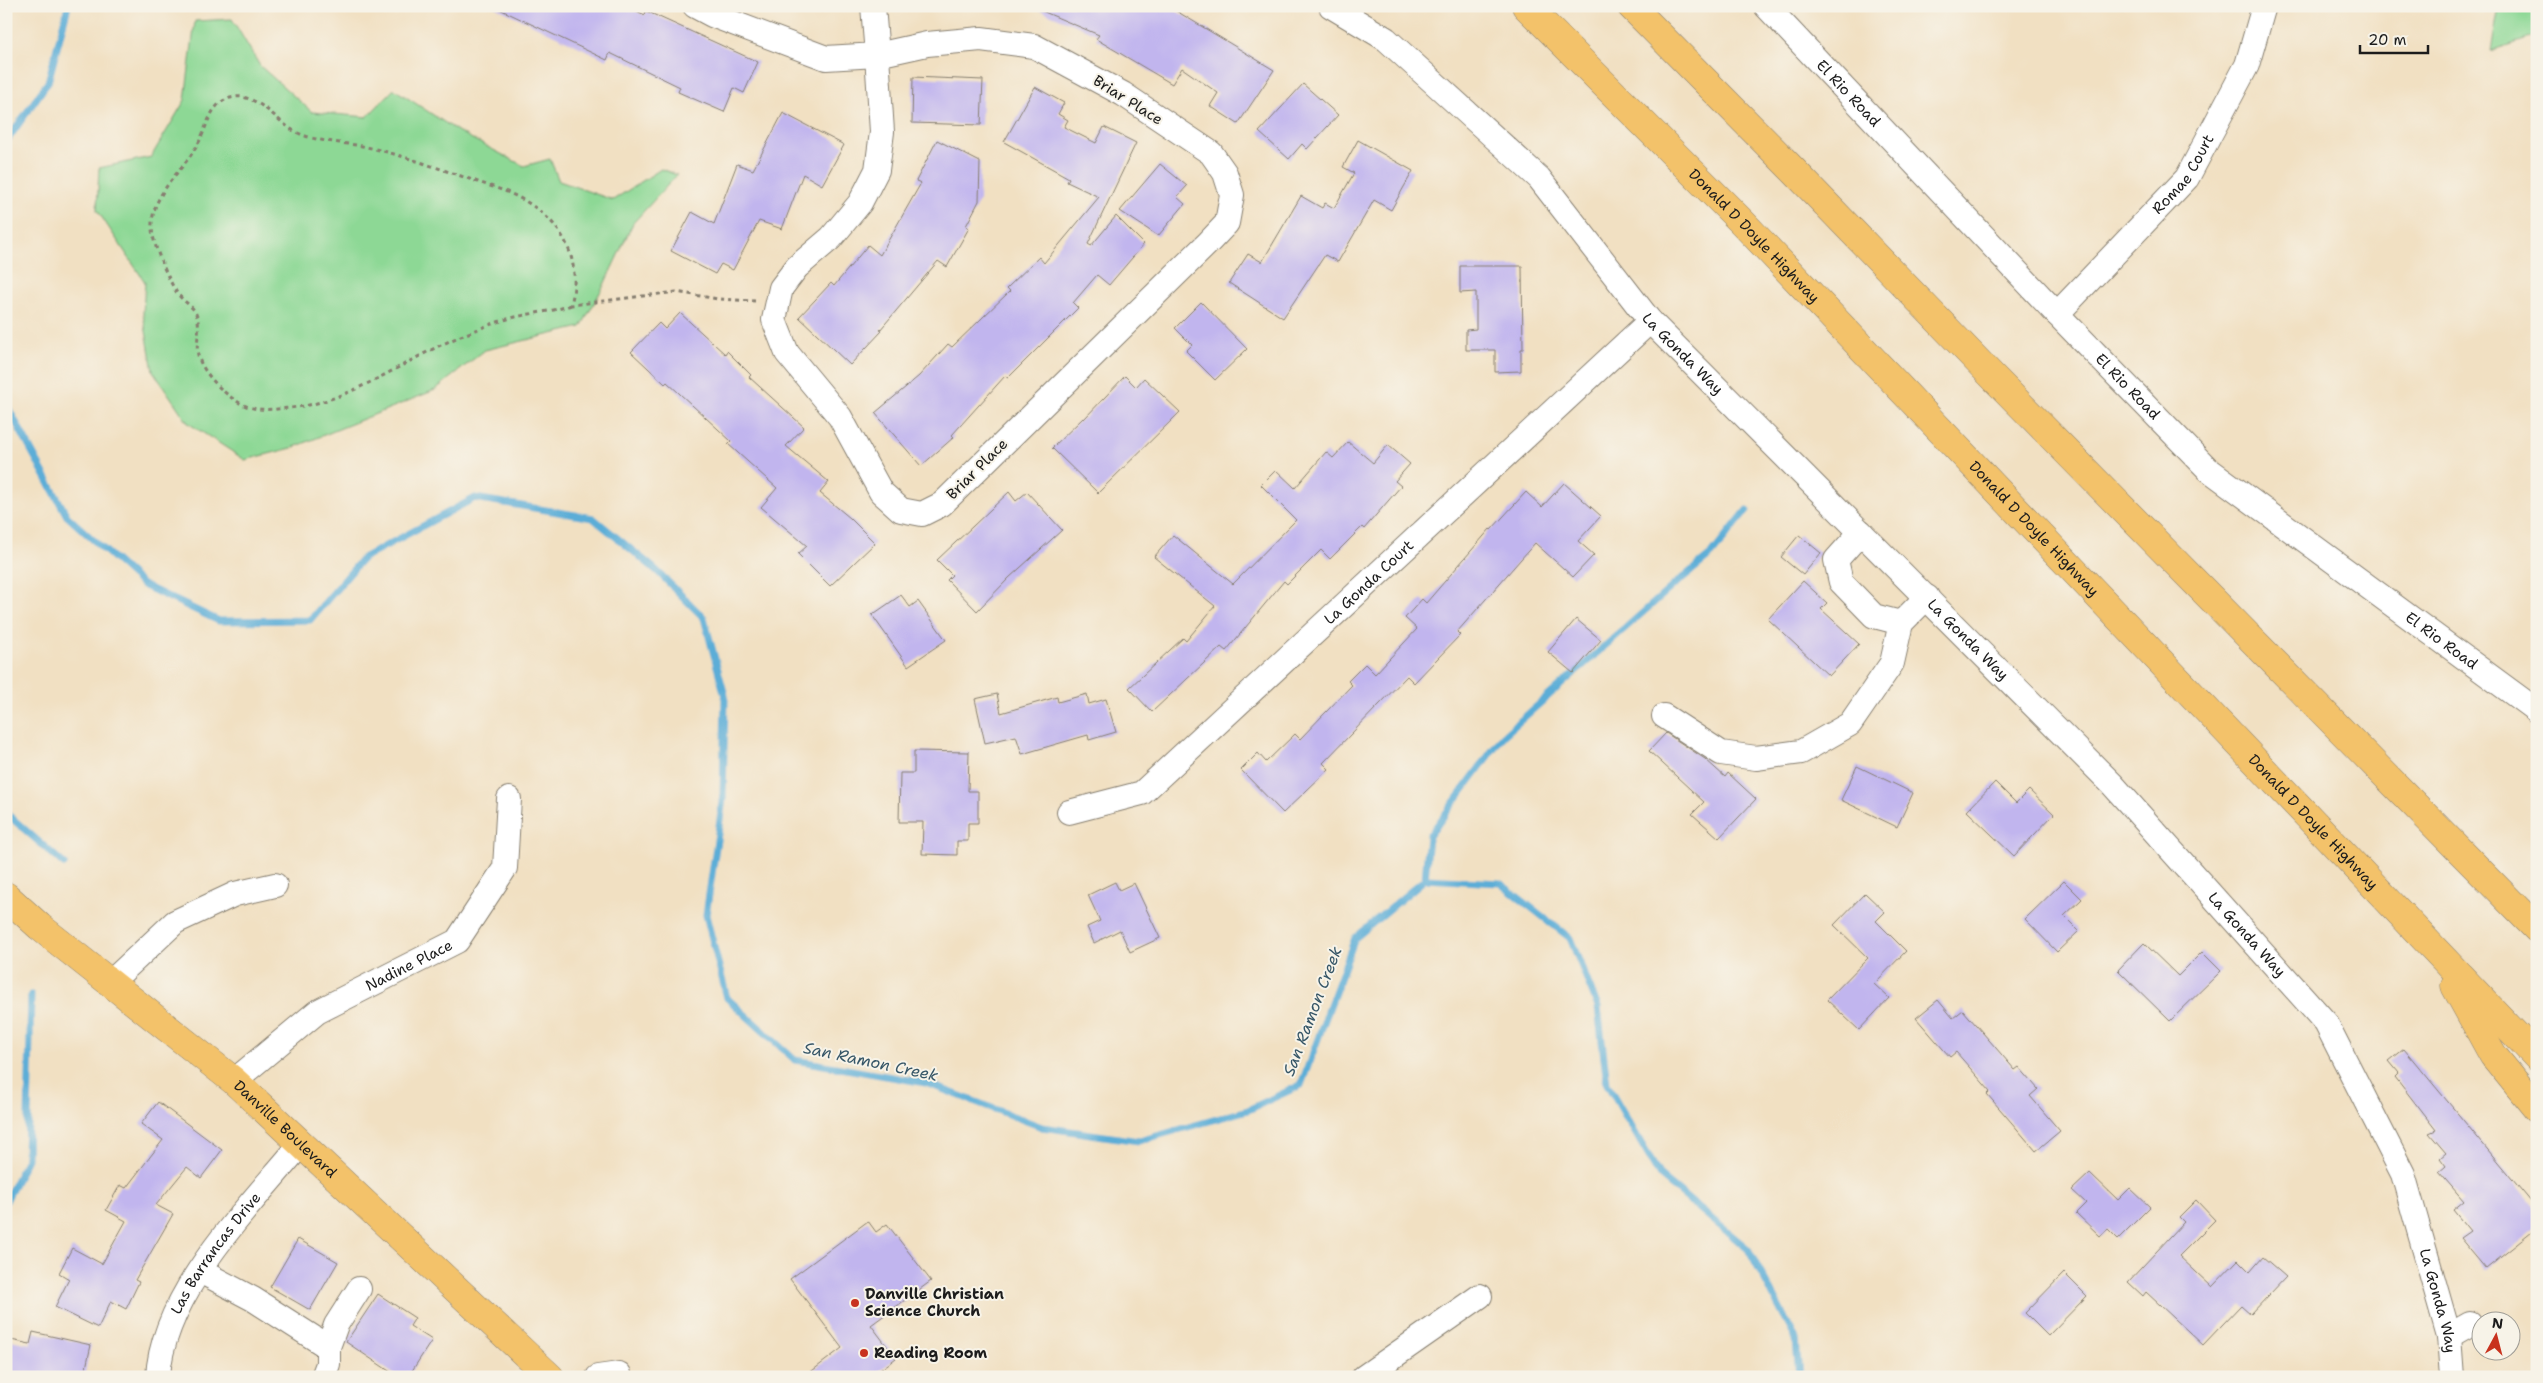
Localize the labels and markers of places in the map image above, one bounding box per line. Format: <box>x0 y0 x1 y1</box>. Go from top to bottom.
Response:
place label: Danville Christian Science Church <box>865 1284 1004 1321</box>
marker: Danville Christian Science Church <box>849 1297 861 1309</box>
place label: Reading Room <box>874 1343 988 1363</box>
marker: Reading Room <box>858 1347 870 1359</box>

